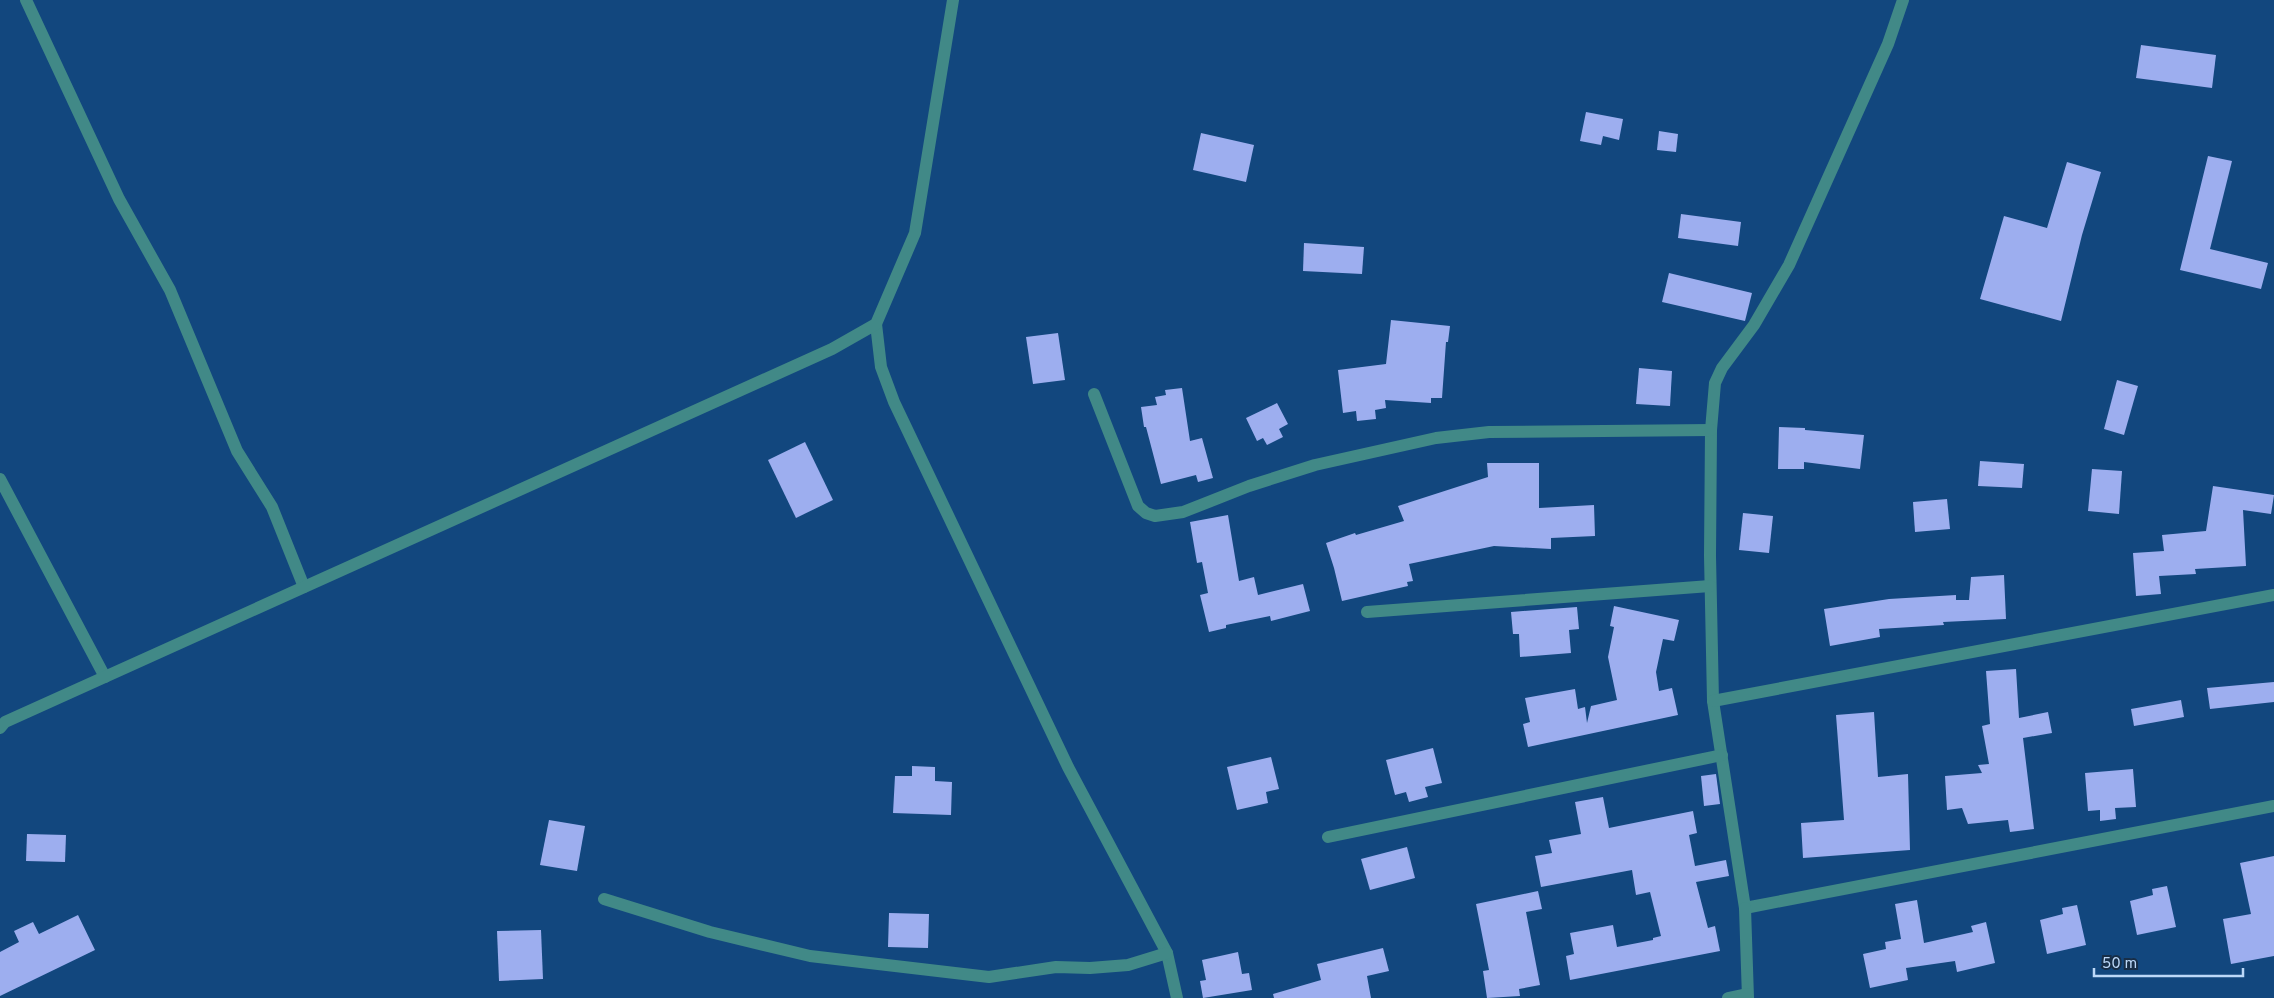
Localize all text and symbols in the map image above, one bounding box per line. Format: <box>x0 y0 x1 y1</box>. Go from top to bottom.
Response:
scale bar <box>2094 946 2243 978</box>
text: 50 m <box>2102 955 2137 974</box>

